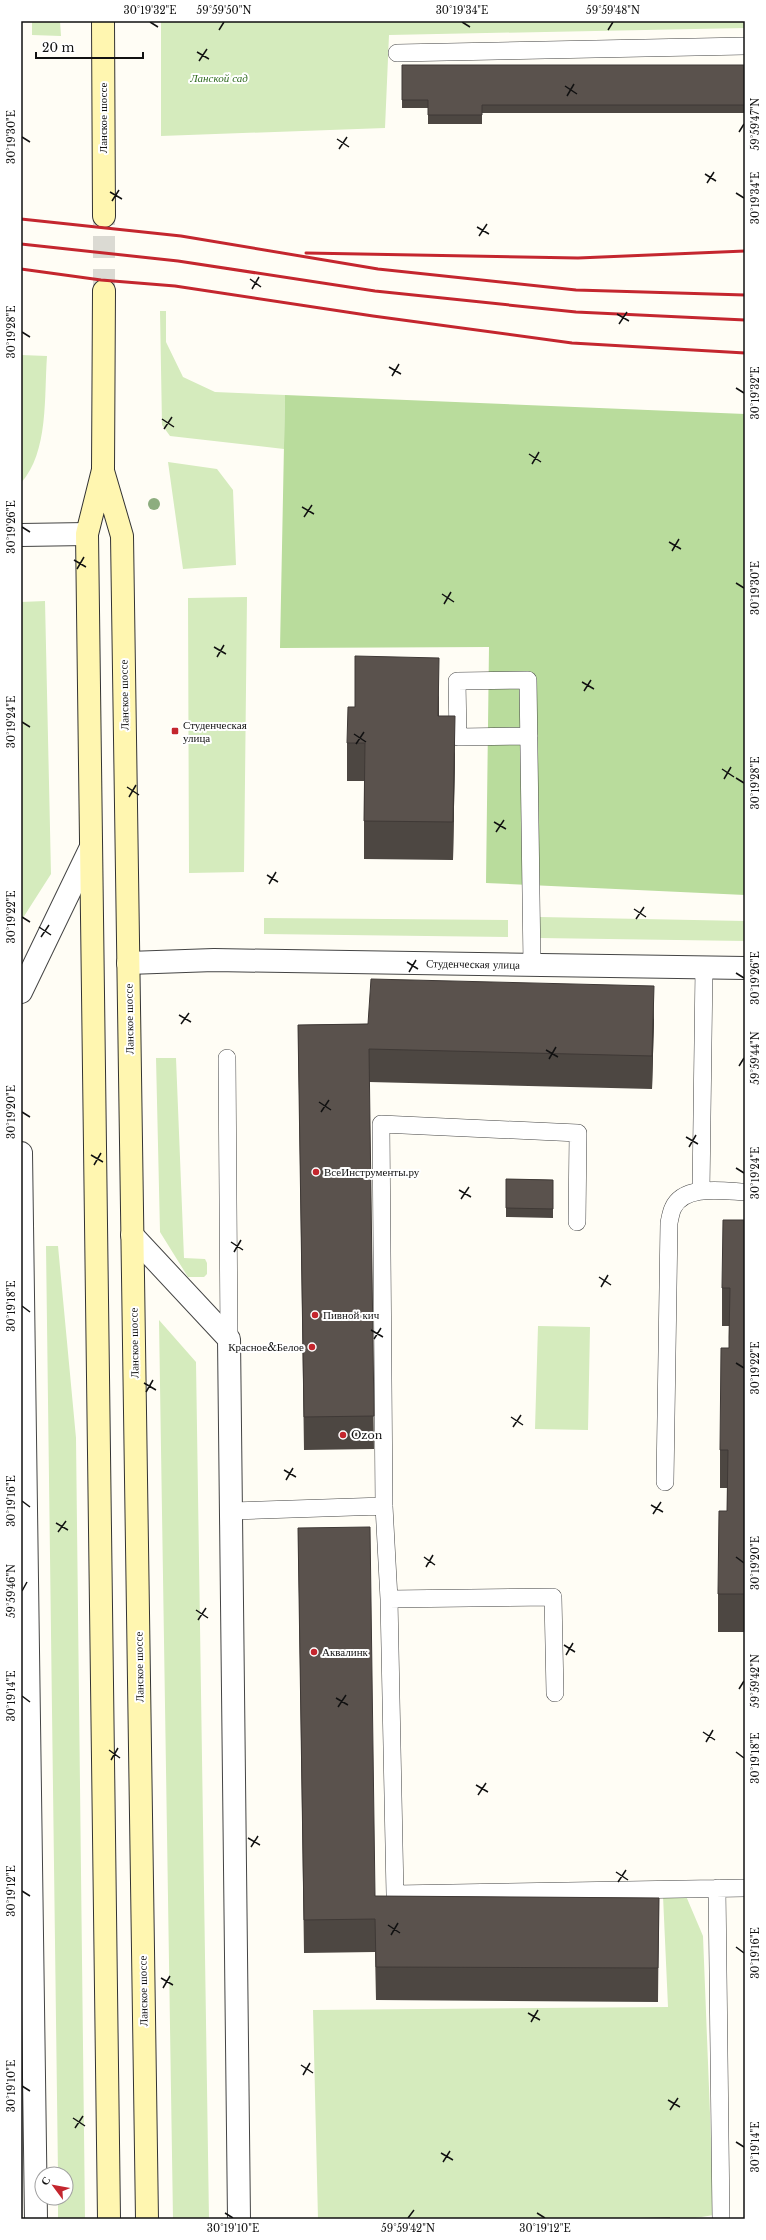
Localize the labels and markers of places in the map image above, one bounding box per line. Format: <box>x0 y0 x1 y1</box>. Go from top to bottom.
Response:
place label: Студенческая улица <box>183 718 247 745</box>
marker: Студенческая улица <box>170 726 180 736</box>
place label: ВсеИнструменты.ру <box>324 1165 420 1179</box>
marker: ВсеИнструменты.ру <box>311 1167 321 1177</box>
place label: Пивной кич <box>323 1308 380 1322</box>
marker: Пивной кич <box>310 1310 320 1320</box>
place label: Красное&Белое <box>228 1340 304 1354</box>
marker: Красное&Белое <box>307 1342 317 1352</box>
place label: Ozon <box>351 1428 383 1442</box>
marker: Ozon <box>338 1430 348 1440</box>
place label: Аквалинк <box>322 1645 369 1659</box>
marker: Аквалинк <box>309 1647 319 1657</box>

